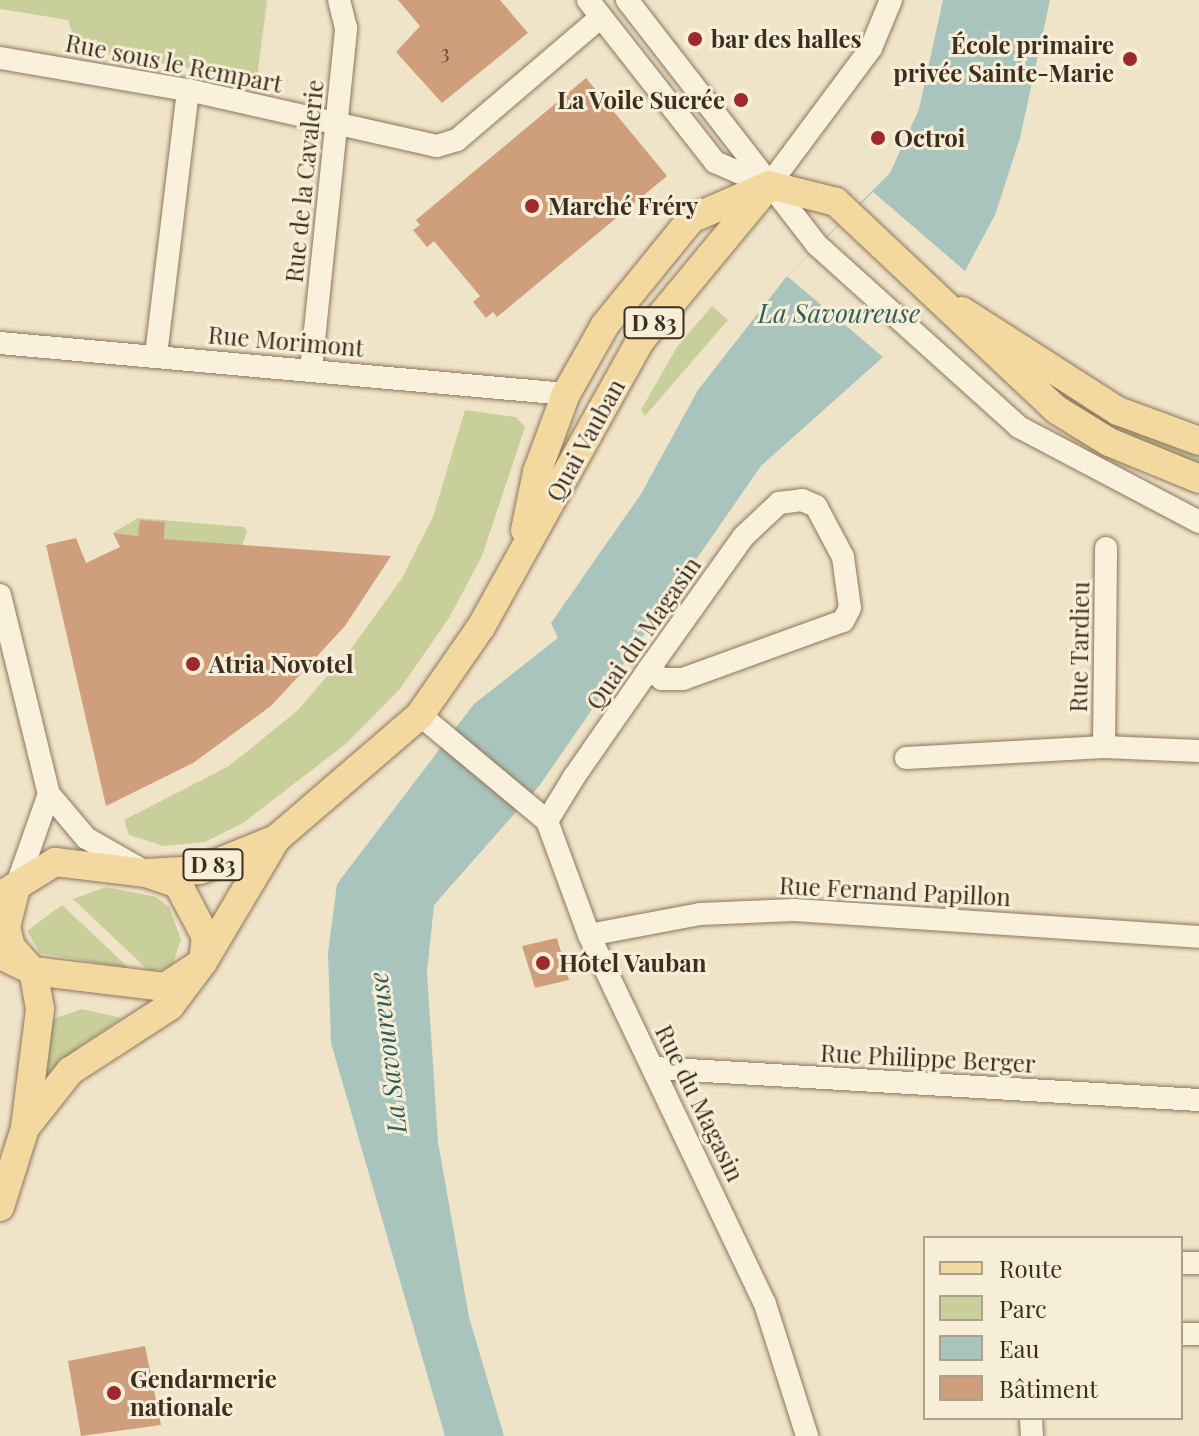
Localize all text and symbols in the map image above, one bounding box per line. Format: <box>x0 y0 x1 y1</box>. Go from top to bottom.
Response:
place label: bar des halles <box>711 25 862 53</box>
street label: Rue sous le Rempart <box>63 28 285 98</box>
marker: bar des halles <box>686 30 704 48</box>
place label: École primaire privée Sainte-Marie <box>893 31 1114 87</box>
house number: 3 <box>440 39 450 63</box>
marker: École primaire privée Sainte-Marie <box>1121 50 1139 68</box>
street label: Rue de la Cavalerie <box>279 78 329 284</box>
place label: La Voile Sucrée <box>556 86 725 114</box>
marker: La Voile Sucrée <box>732 91 750 109</box>
place label: Octroi <box>894 124 965 152</box>
marker: Octroi <box>869 129 887 147</box>
place label: Marché Fréry <box>548 192 698 220</box>
marker: Marché Fréry <box>523 197 541 215</box>
water label: La Savoureuse <box>758 297 920 329</box>
road number: D 83 <box>622 305 686 341</box>
street label: Rue Morimont <box>207 320 365 362</box>
street label: Quai Vauban <box>539 374 631 506</box>
street label: Quai du Magasin <box>580 551 706 715</box>
street label: Rue Tardieu <box>1063 581 1095 713</box>
place label: Atria Novotel <box>209 650 354 678</box>
marker: Atria Novotel <box>184 655 202 673</box>
road number: D 83 <box>181 847 245 883</box>
street label: Rue Fernand Papillon <box>778 871 1012 911</box>
place label: Hôtel Vauban <box>559 949 707 977</box>
marker: Hôtel Vauban <box>534 954 552 972</box>
water label: La Savoureuse <box>362 971 412 1135</box>
street label: Rue du Magasin <box>650 1020 750 1186</box>
street label: Rue Philippe Berger <box>820 1038 1036 1078</box>
legend <box>923 1236 1183 1420</box>
text: Route <box>999 1252 1062 1284</box>
text: Parc <box>999 1292 1047 1324</box>
text: Eau <box>999 1332 1040 1364</box>
place label: Gendarmerie nationale <box>130 1365 277 1421</box>
text: Bâtiment <box>999 1372 1098 1404</box>
marker: Gendarmerie nationale <box>105 1384 123 1402</box>

